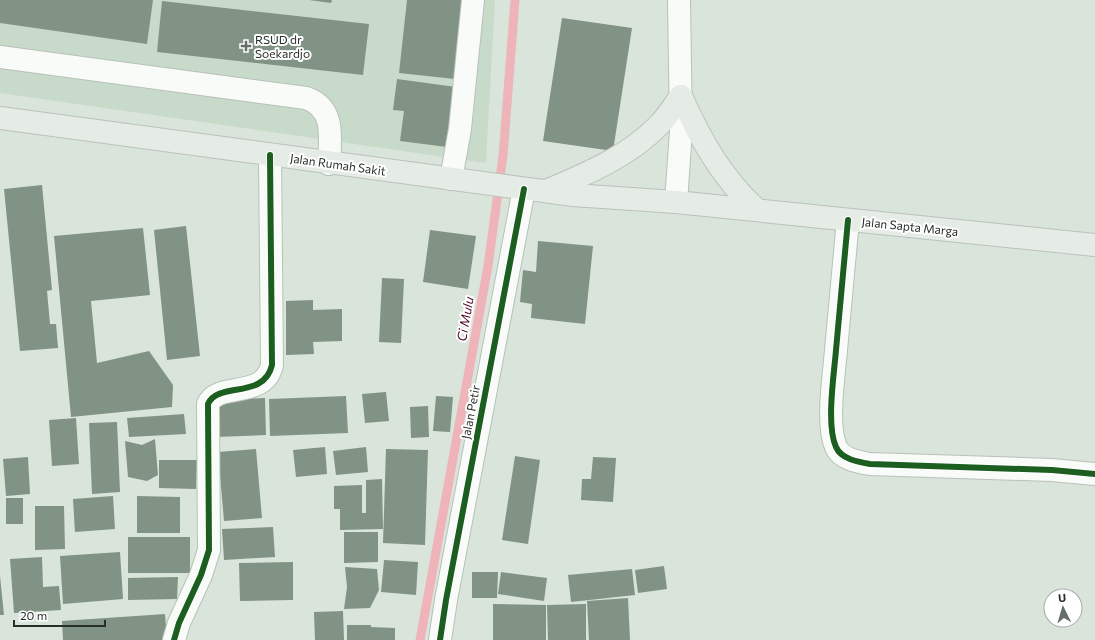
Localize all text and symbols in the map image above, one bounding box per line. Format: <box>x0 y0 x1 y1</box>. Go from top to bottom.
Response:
place label: RSUD dr Soekardjo <box>255 32 310 60</box>
marker: RSUD dr Soekardjo <box>240 40 252 52</box>
street label: Jalan Rumah Sakit <box>289 150 387 179</box>
street label: Jalan Sapta Marga <box>861 214 959 239</box>
water label: Ci Mulu <box>453 295 477 343</box>
street label: Jalan Petir <box>458 384 483 440</box>
north arrow <box>1043 588 1083 628</box>
text: U <box>1058 591 1067 604</box>
scale bar <box>14 602 105 628</box>
text: 20 m <box>20 608 47 622</box>

